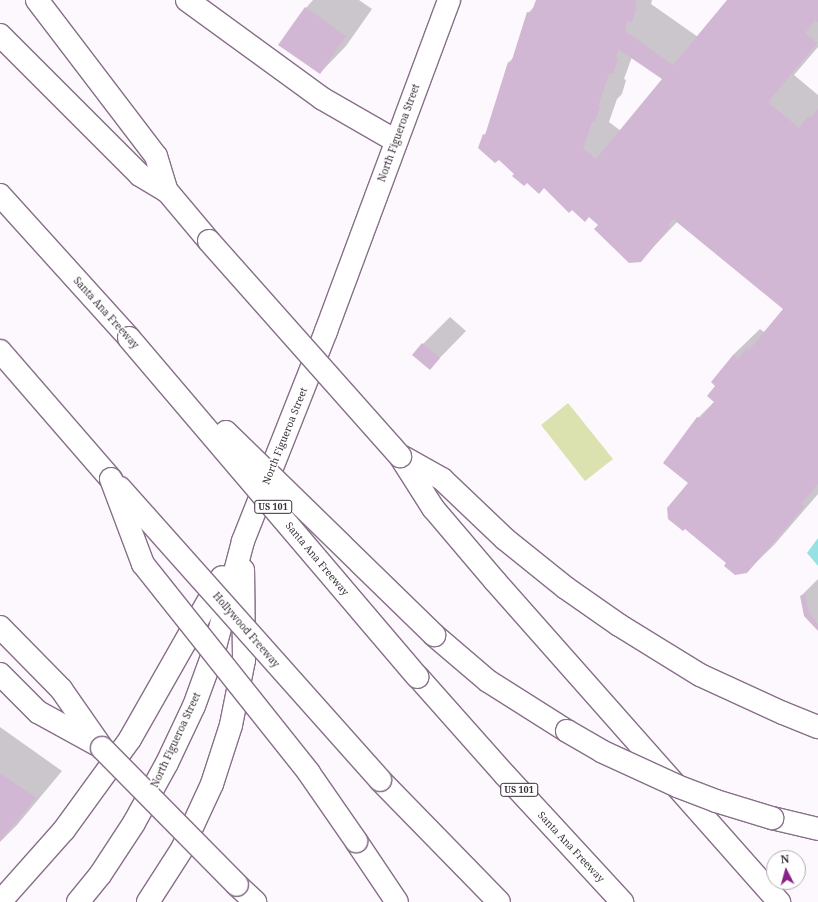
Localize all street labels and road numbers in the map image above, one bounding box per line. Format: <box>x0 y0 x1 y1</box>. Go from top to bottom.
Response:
street label: North Figueroa Street <box>376 82 422 184</box>
street label: Santa Ana Freeway <box>71 275 141 351</box>
street label: North Figueroa Street <box>260 386 310 486</box>
road number: US 101 <box>254 500 292 514</box>
street label: Santa Ana Freeway <box>283 520 351 598</box>
street label: Hollywood Freeway <box>210 590 282 670</box>
street label: North Figueroa Street <box>149 691 203 789</box>
road number: US 101 <box>500 783 538 797</box>
street label: Santa Ana Freeway <box>535 809 607 885</box>

